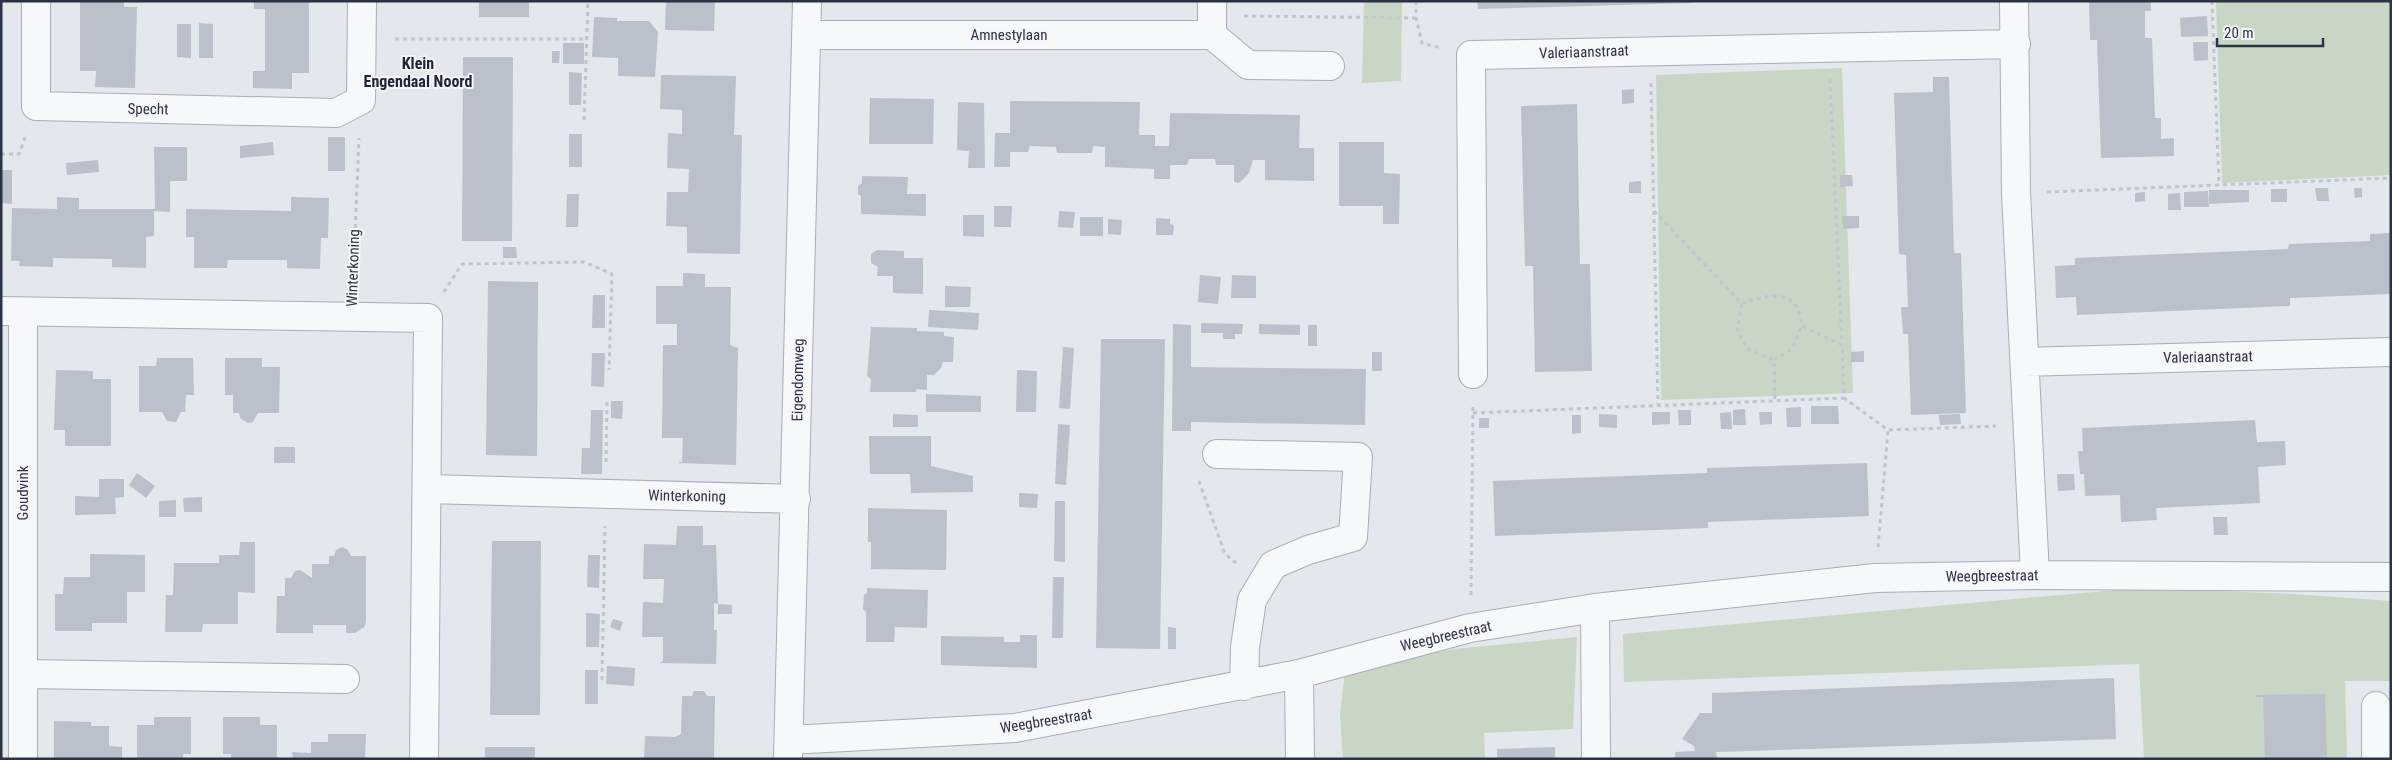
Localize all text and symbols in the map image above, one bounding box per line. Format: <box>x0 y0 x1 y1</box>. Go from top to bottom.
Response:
scale bar <box>2217 15 2323 47</box>
text: 20 m <box>2224 24 2254 42</box>
street label: Amnestylaan <box>971 26 1047 44</box>
street label: Valeriaanstraat <box>1539 41 1629 63</box>
district label: Klein Engendaal Noord <box>364 54 472 91</box>
street label: Specht <box>127 100 169 118</box>
street label: Winterkoning <box>343 229 363 307</box>
street label: Eigendomweg <box>788 338 808 422</box>
street label: Valeriaanstraat <box>2163 347 2253 367</box>
street label: Goudvink <box>14 465 32 520</box>
street label: Winterkoning <box>648 486 726 506</box>
street label: Weegbreestraat <box>1945 566 2039 586</box>
street label: Weegbreestraat <box>1399 617 1493 655</box>
street label: Weegbreestraat <box>999 705 1093 737</box>

